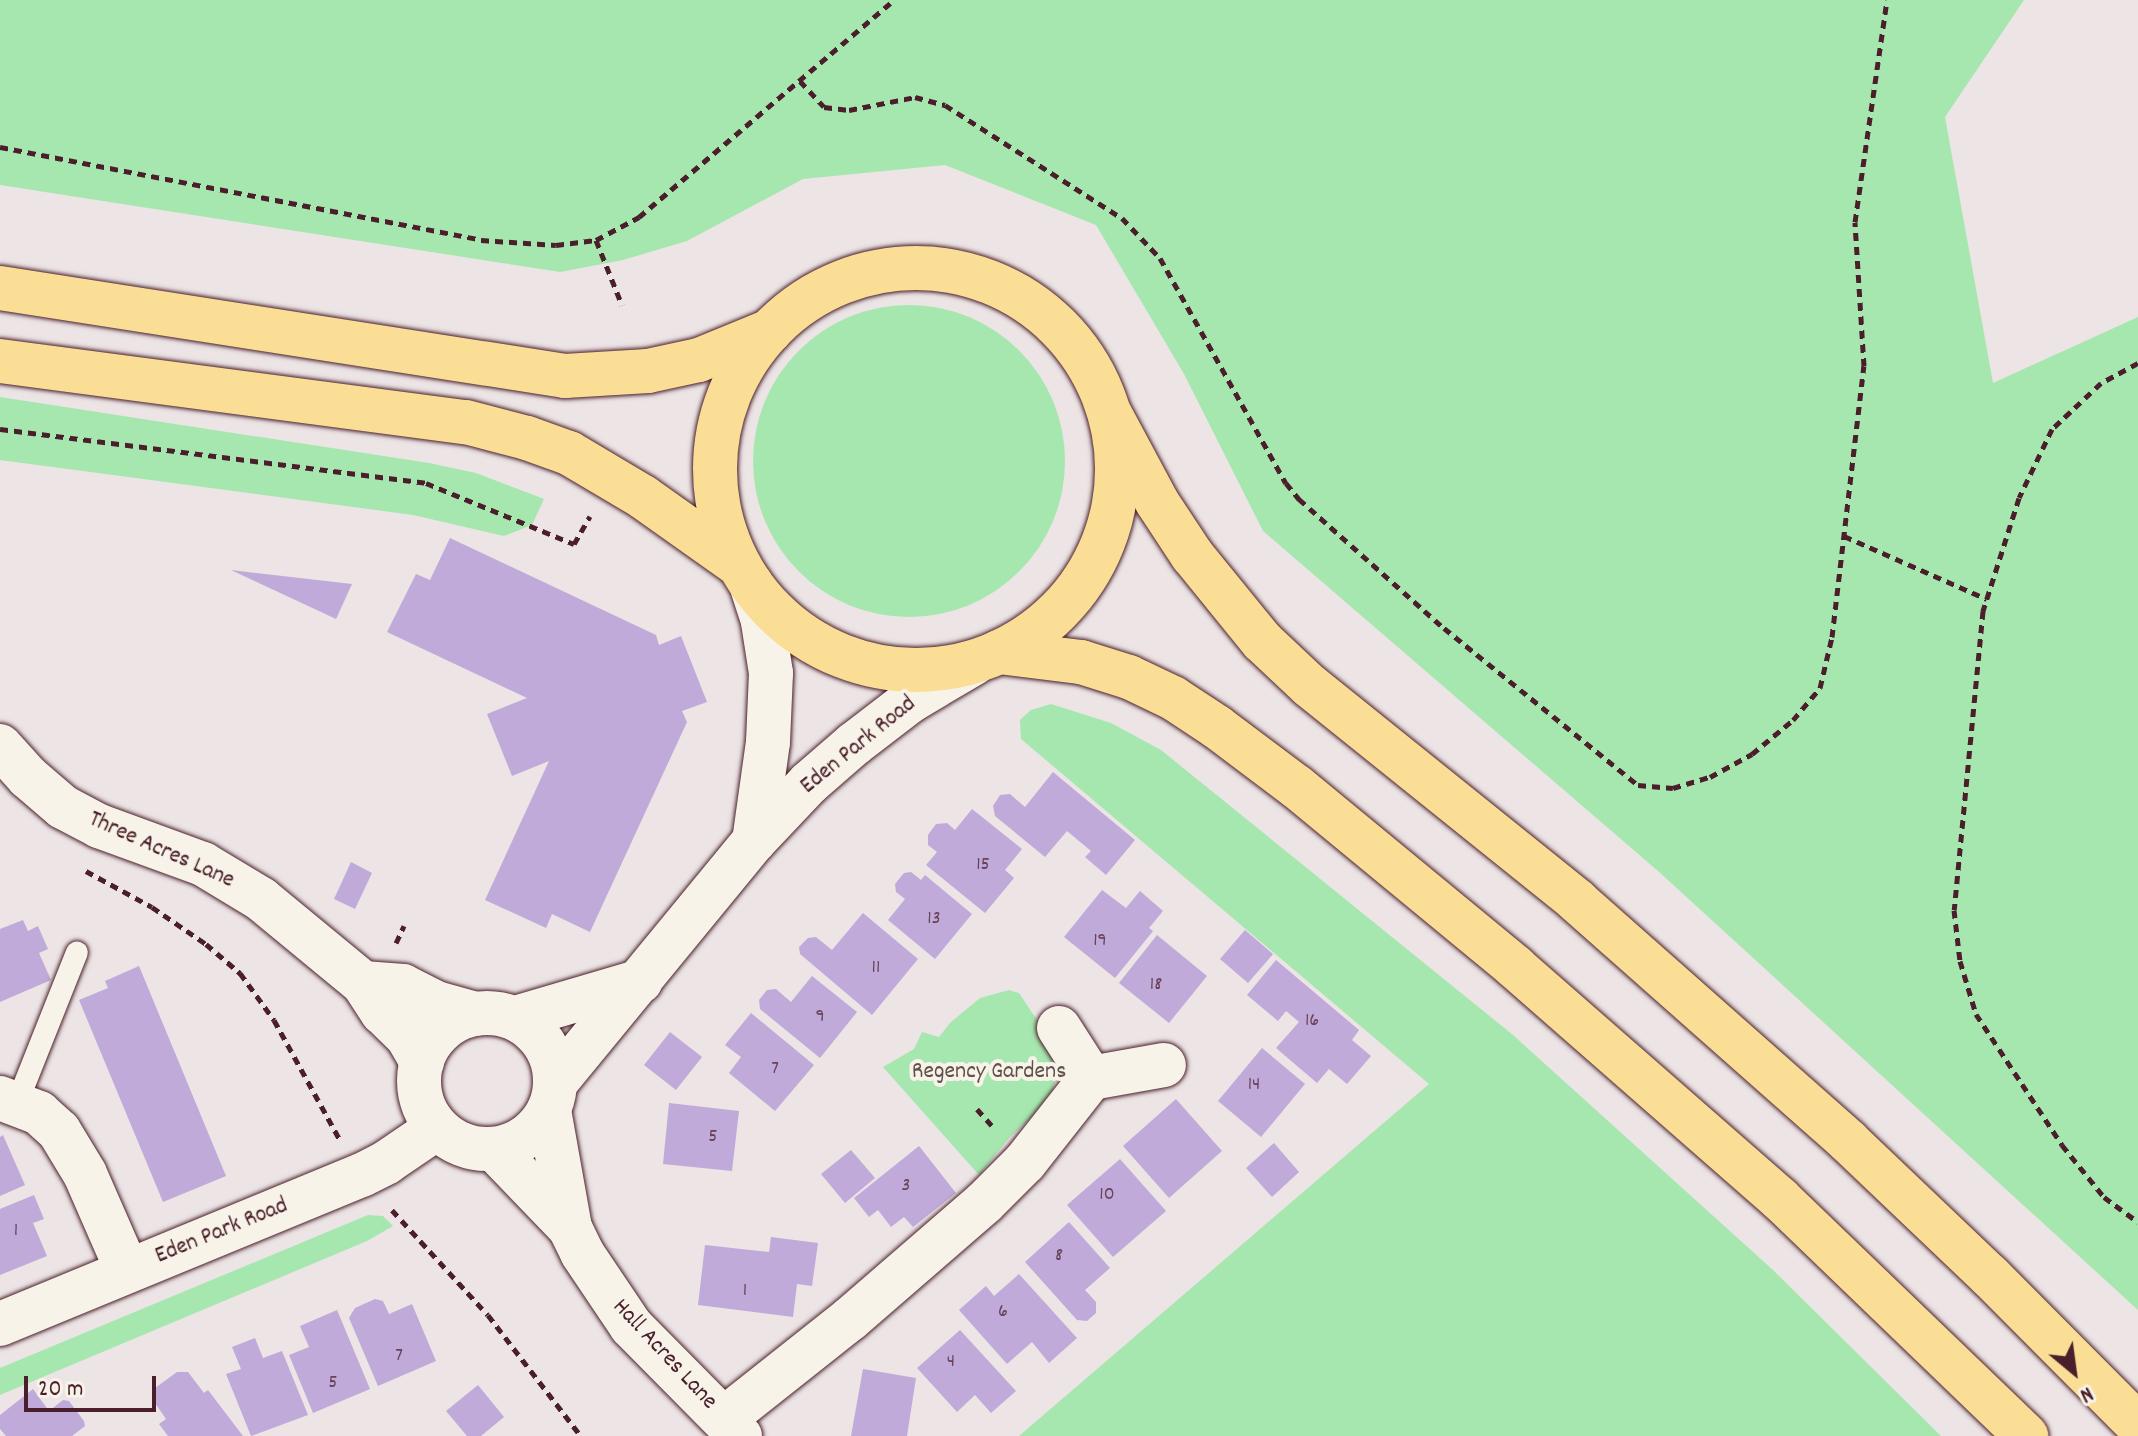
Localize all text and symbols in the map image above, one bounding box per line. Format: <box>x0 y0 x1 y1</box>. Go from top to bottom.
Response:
street label: Eden Park Road <box>795 691 923 801</box>
street label: Three Acres Lane <box>84 806 238 896</box>
house number: 15 <box>976 853 990 877</box>
house number: 13 <box>927 907 941 931</box>
house number: 19 <box>1093 929 1107 953</box>
house number: 11 <box>872 956 880 980</box>
house number: 18 <box>1150 973 1162 997</box>
house number: 9 <box>815 1005 825 1029</box>
house number: 16 <box>1305 1009 1319 1033</box>
house number: 7 <box>771 1057 779 1081</box>
park label: Regency Gardens <box>912 1059 1066 1087</box>
house number: 14 <box>1248 1073 1260 1097</box>
house number: 5 <box>708 1125 718 1149</box>
house number: 3 <box>902 1174 910 1198</box>
house number: 10 <box>1099 1183 1115 1207</box>
street label: Eden Park Road <box>151 1192 293 1272</box>
house number: 1 <box>14 1219 18 1243</box>
house number: 8 <box>1055 1244 1063 1268</box>
house number: 1 <box>743 1279 747 1303</box>
street label: Hall Acres Lane <box>605 1294 723 1416</box>
house number: 6 <box>998 1300 1008 1324</box>
north arrow <box>2034 1332 2114 1412</box>
house number: 7 <box>395 1344 403 1368</box>
house number: 4 <box>947 1350 955 1374</box>
scale bar <box>28 1360 160 1410</box>
house number: 5 <box>328 1371 338 1395</box>
text: 20 m <box>38 1373 84 1407</box>
text: N <box>2074 1377 2098 1410</box>

